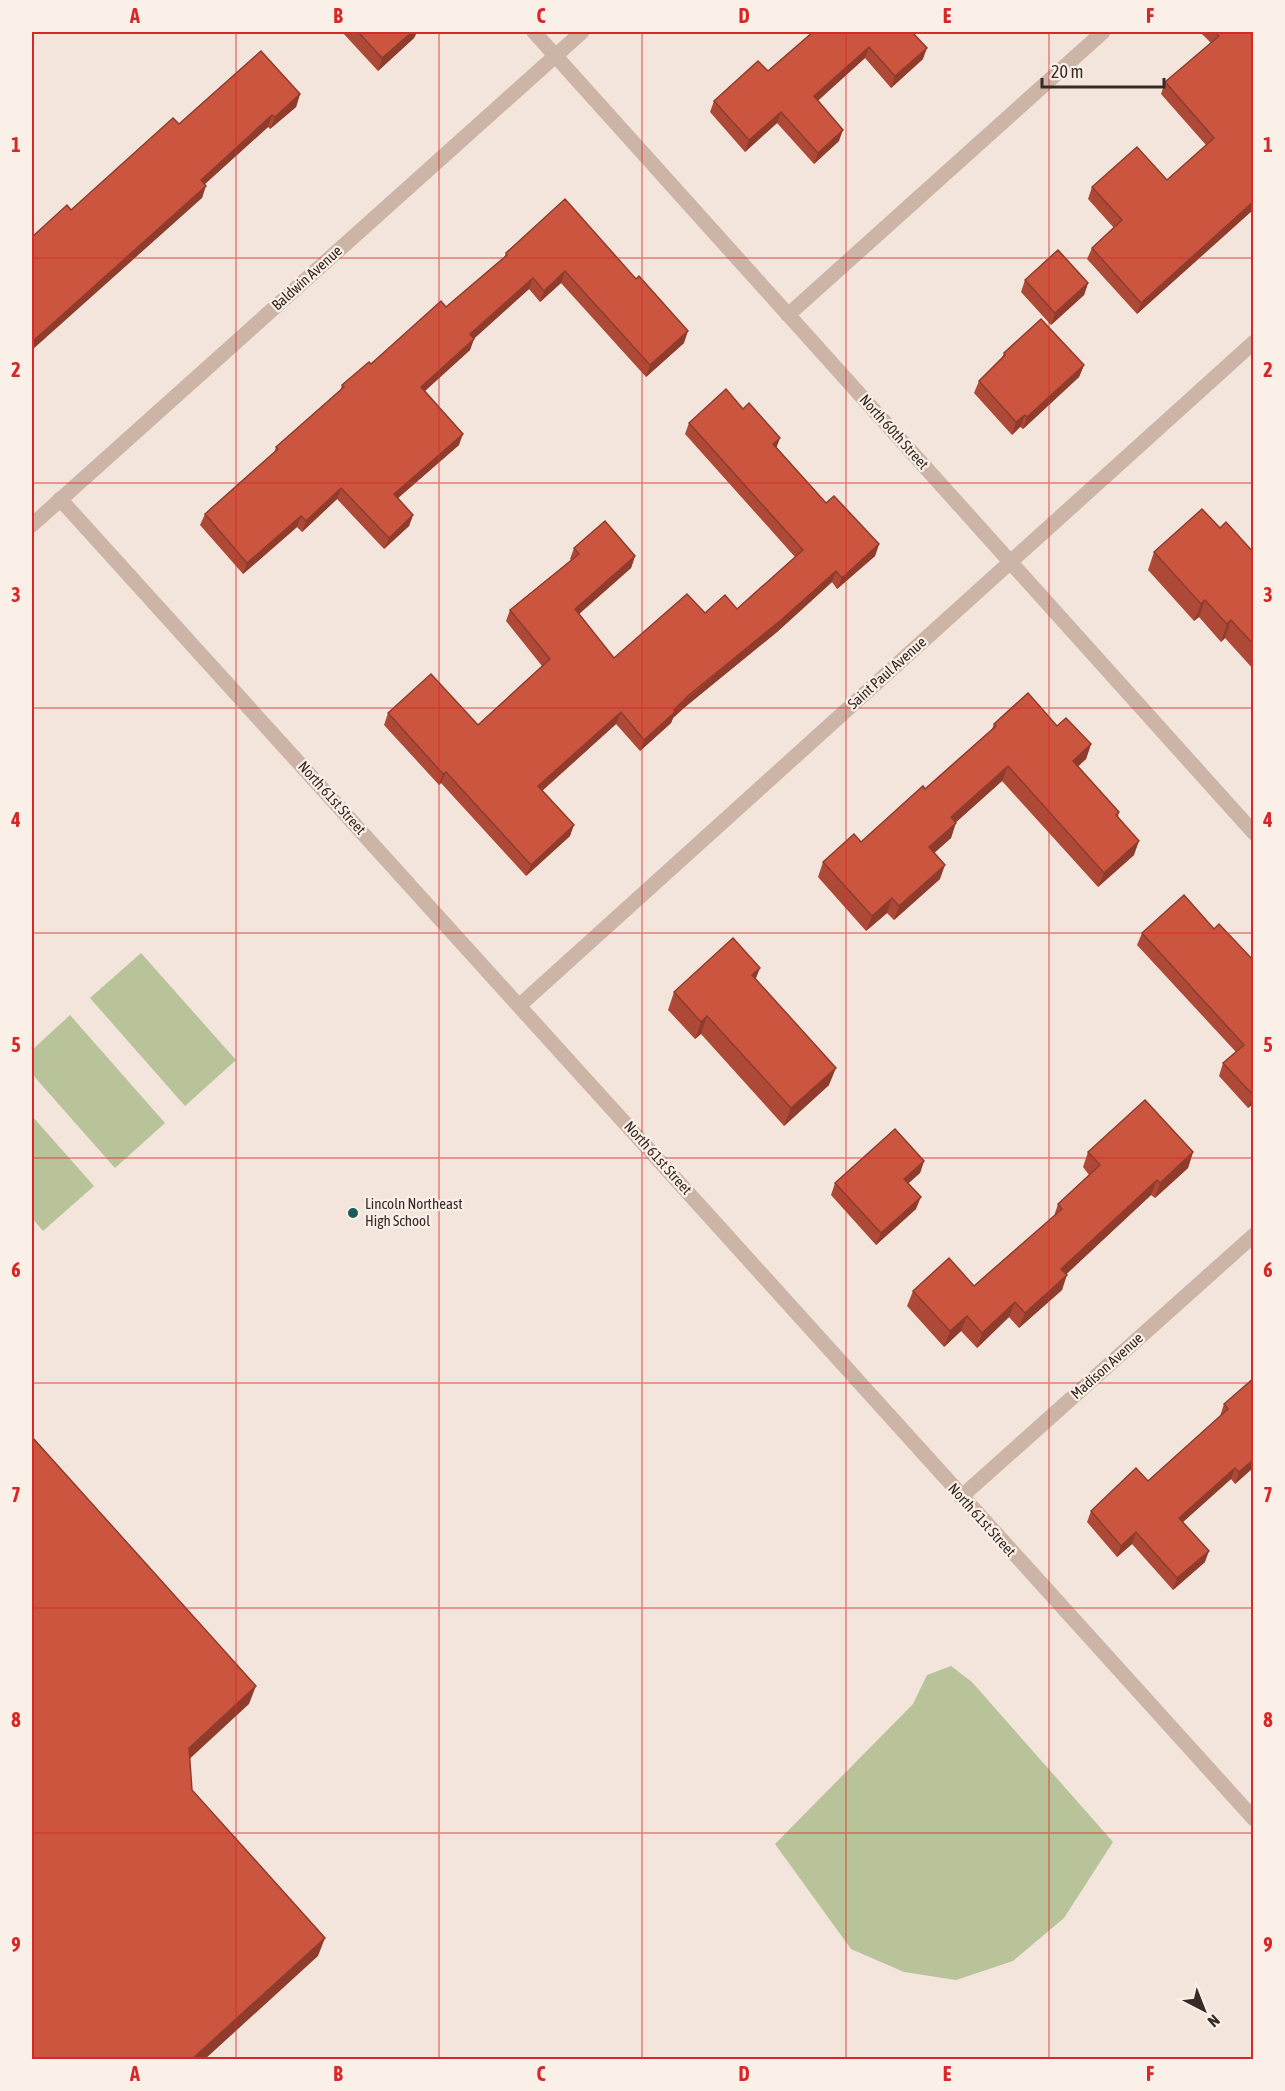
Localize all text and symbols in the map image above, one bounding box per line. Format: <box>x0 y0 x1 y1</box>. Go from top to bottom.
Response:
text: A <box>129 4 140 27</box>
text: B <box>333 4 343 27</box>
text: C <box>537 4 546 27</box>
text: D <box>738 4 750 27</box>
text: E <box>943 4 952 27</box>
text: F <box>1146 4 1154 27</box>
scale bar <box>1042 51 1164 89</box>
text: 20 m <box>1051 61 1083 82</box>
text: 1 <box>11 133 21 156</box>
text: 1 <box>1263 133 1273 156</box>
street label: Baldwin Avenue <box>268 242 345 313</box>
text: 2 <box>11 358 21 381</box>
text: 2 <box>1263 358 1273 381</box>
street label: North 60th Street <box>856 391 932 472</box>
text: 3 <box>11 583 21 606</box>
text: 3 <box>1263 583 1273 606</box>
street label: Saint Paul Avenue <box>844 633 929 712</box>
street label: North 61st Street <box>295 758 370 838</box>
text: 4 <box>10 808 21 831</box>
text: 4 <box>1262 808 1273 831</box>
text: 5 <box>11 1033 21 1056</box>
text: 5 <box>1263 1033 1273 1056</box>
street label: North 61st Street <box>621 1118 696 1198</box>
place label: Lincoln Northeast High School <box>365 1195 463 1229</box>
marker: Lincoln Northeast High School <box>346 1206 360 1220</box>
text: 6 <box>11 1258 21 1281</box>
text: 6 <box>1263 1258 1273 1281</box>
street label: Madison Avenue <box>1067 1329 1146 1402</box>
street label: North 61st Street <box>945 1480 1020 1560</box>
text: 7 <box>11 1483 21 1506</box>
text: 7 <box>1263 1483 1273 1506</box>
text: 8 <box>11 1708 21 1731</box>
text: 8 <box>1263 1708 1273 1731</box>
text: 9 <box>11 1933 21 1956</box>
text: 9 <box>1263 1933 1273 1956</box>
north arrow <box>1174 1980 1234 2040</box>
text: N <box>1205 2011 1224 2031</box>
text: A <box>129 2062 140 2085</box>
text: B <box>333 2062 343 2085</box>
text: C <box>537 2062 546 2085</box>
text: D <box>738 2062 750 2085</box>
text: E <box>943 2062 952 2085</box>
text: F <box>1146 2062 1154 2085</box>

